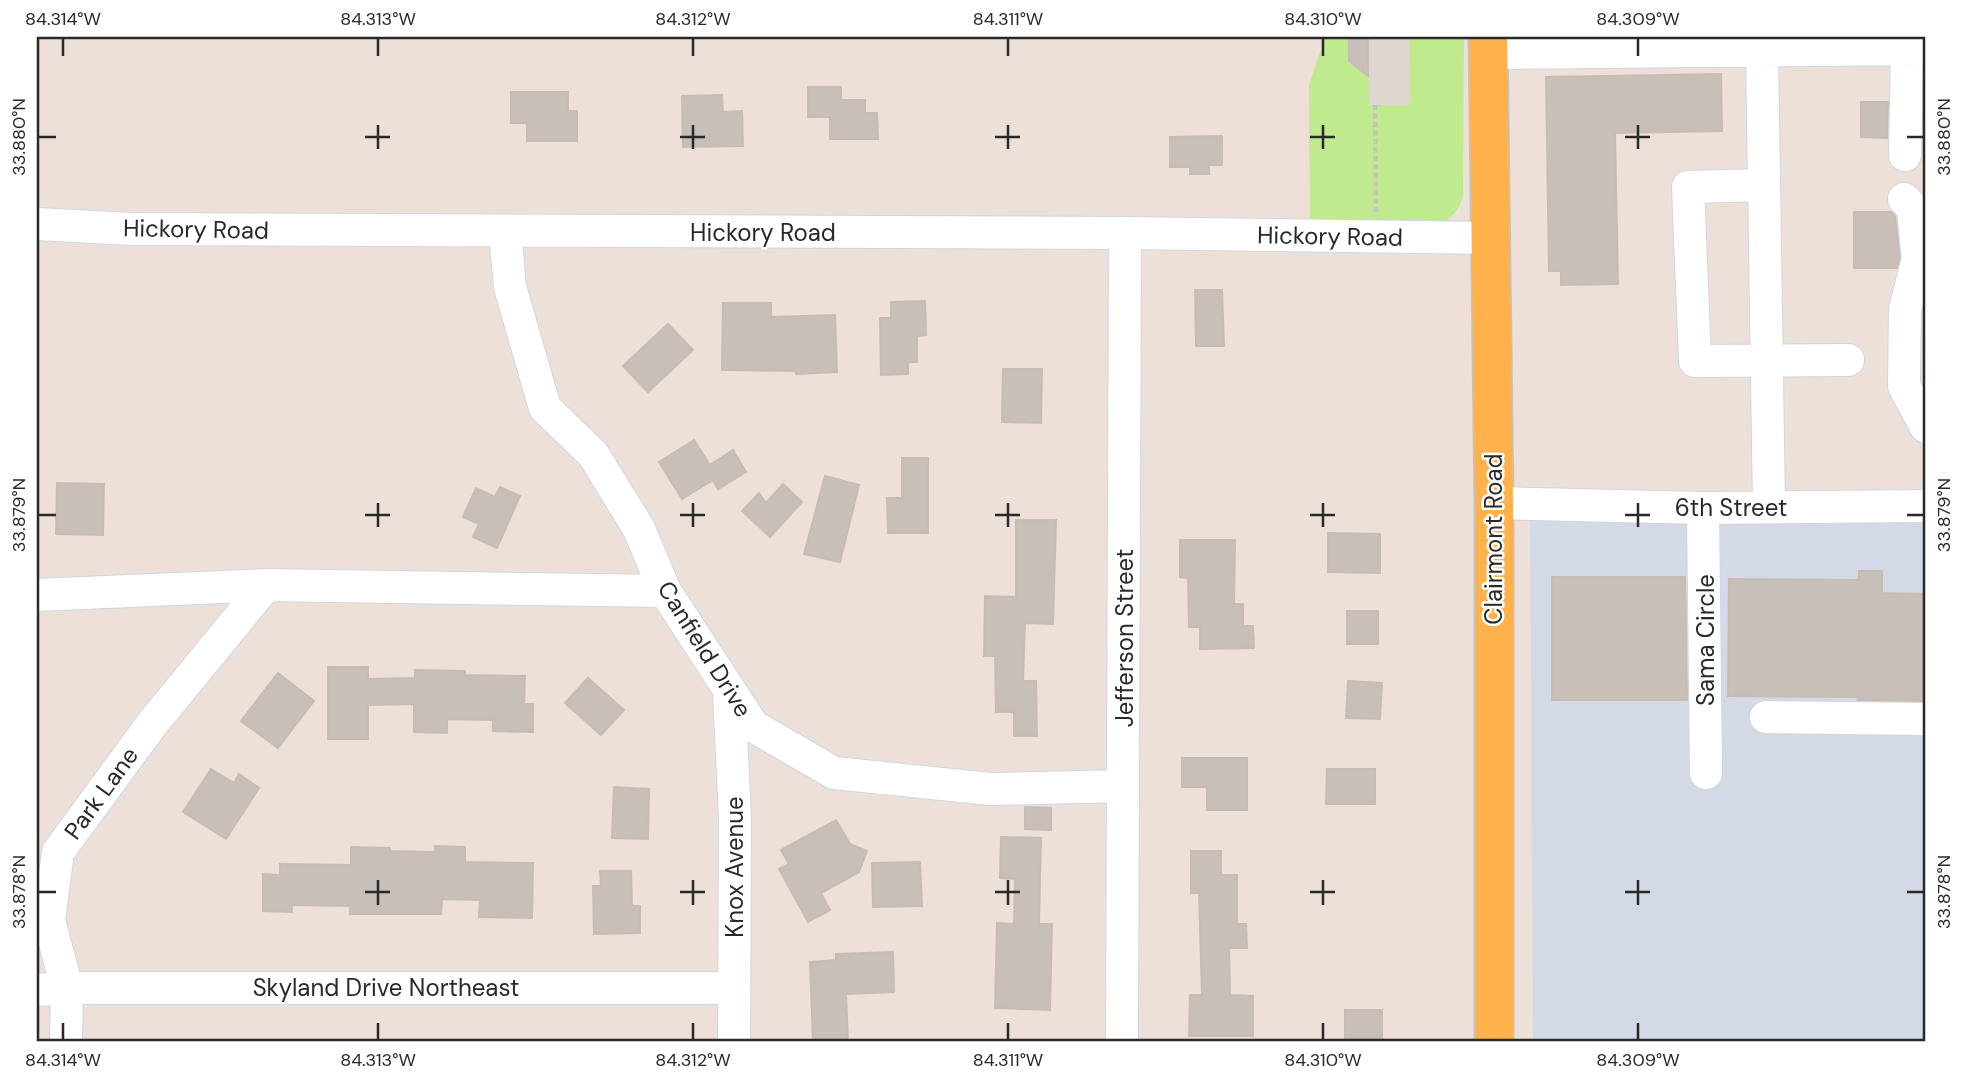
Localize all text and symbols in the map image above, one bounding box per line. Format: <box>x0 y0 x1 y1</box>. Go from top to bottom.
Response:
text: 84.314°W <box>25 7 101 31</box>
text: 84.313°W <box>340 7 416 31</box>
text: 84.312°W <box>655 7 731 31</box>
text: 84.311°W <box>973 7 1043 31</box>
text: 84.310°W <box>1284 7 1362 31</box>
text: 84.309°W <box>1596 7 1680 31</box>
text: 33.880°N <box>7 98 31 176</box>
text: 33.880°N <box>1932 98 1956 176</box>
street label: Hickory Road <box>123 212 269 246</box>
street label: Hickory Road <box>690 217 836 248</box>
street label: Hickory Road <box>1257 219 1403 253</box>
street label: Clairmont Road <box>1478 453 1509 625</box>
text: 33.879°N <box>7 478 31 552</box>
text: 33.879°N <box>1932 478 1956 552</box>
street label: 6th Street <box>1675 492 1787 523</box>
street label: Jefferson Street <box>1109 549 1140 727</box>
street label: Sama Circle <box>1690 574 1721 706</box>
street label: Canfield Drive <box>651 575 759 723</box>
street label: Park Lane <box>57 741 145 845</box>
street label: Knox Avenue <box>719 796 750 938</box>
text: 33.878°N <box>7 855 31 929</box>
text: 33.878°N <box>1932 855 1956 929</box>
street label: Skyland Drive Northeast <box>253 972 519 1003</box>
text: 84.314°W <box>25 1048 101 1072</box>
text: 84.313°W <box>340 1048 416 1072</box>
text: 84.312°W <box>655 1048 731 1072</box>
text: 84.311°W <box>973 1048 1043 1072</box>
text: 84.310°W <box>1284 1048 1362 1072</box>
text: 84.309°W <box>1596 1048 1680 1072</box>

